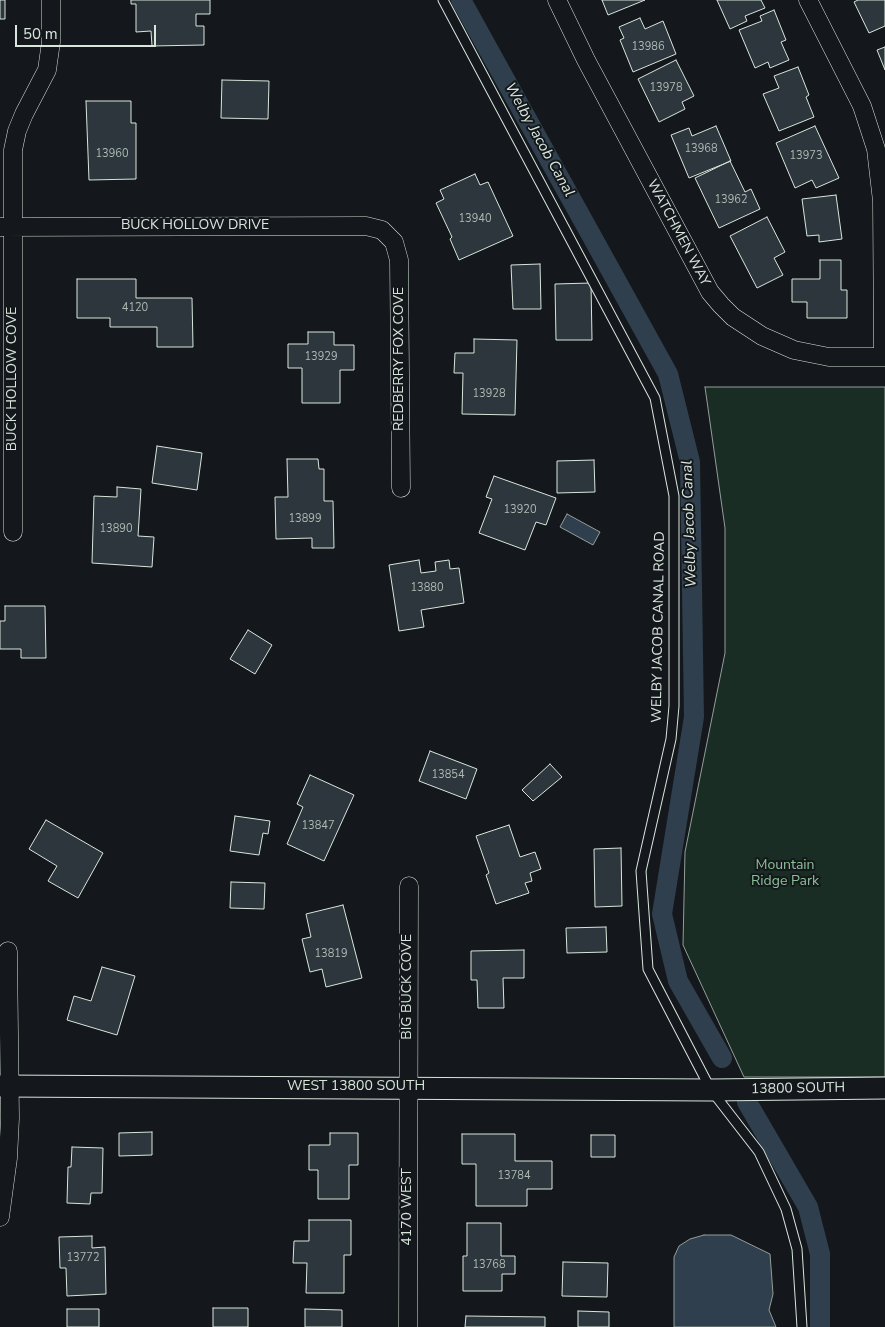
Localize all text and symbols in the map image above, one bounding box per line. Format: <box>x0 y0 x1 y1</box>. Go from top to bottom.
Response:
scale bar <box>18 15 159 47</box>
text: 50 m <box>23 24 58 44</box>
house number: 13986 <box>632 40 664 54</box>
water label: Welby Jacob Canal <box>500 80 578 200</box>
house number: 13978 <box>650 81 682 95</box>
house number: 13968 <box>685 142 717 156</box>
house number: 13960 <box>96 147 128 161</box>
house number: 13973 <box>790 149 822 163</box>
street label: WATCHMEN WAY <box>643 177 713 289</box>
house number: 13962 <box>715 193 747 207</box>
house number: 13940 <box>459 212 491 226</box>
street label: BUCK HOLLOW DRIVE <box>121 218 269 234</box>
street label: REDBERRY FOX COVE <box>392 287 408 431</box>
house number: 4120 <box>122 301 148 315</box>
street label: BUCK HOLLOW COVE <box>5 307 21 451</box>
house number: 13929 <box>305 350 337 364</box>
house number: 13928 <box>473 387 505 401</box>
water label: Welby Jacob Canal <box>679 460 701 588</box>
house number: 13920 <box>504 503 536 517</box>
house number: 13899 <box>289 512 321 526</box>
house number: 13890 <box>100 522 132 536</box>
street label: WELBY JACOB CANAL ROAD <box>649 531 669 723</box>
house number: 13880 <box>411 581 443 595</box>
house number: 13854 <box>432 768 464 782</box>
house number: 13847 <box>302 819 334 833</box>
park label: Mountain Ridge Park <box>751 858 819 890</box>
street label: BIG BUCK COVE <box>400 934 416 1040</box>
house number: 13819 <box>315 947 347 961</box>
street label: WEST 13800 SOUTH <box>287 1079 425 1095</box>
street label: 13800 SOUTH <box>751 1080 845 1098</box>
street label: 4170 WEST <box>400 1168 416 1246</box>
house number: 13784 <box>498 1169 530 1183</box>
house number: 13772 <box>67 1251 99 1265</box>
house number: 13768 <box>473 1258 505 1272</box>

